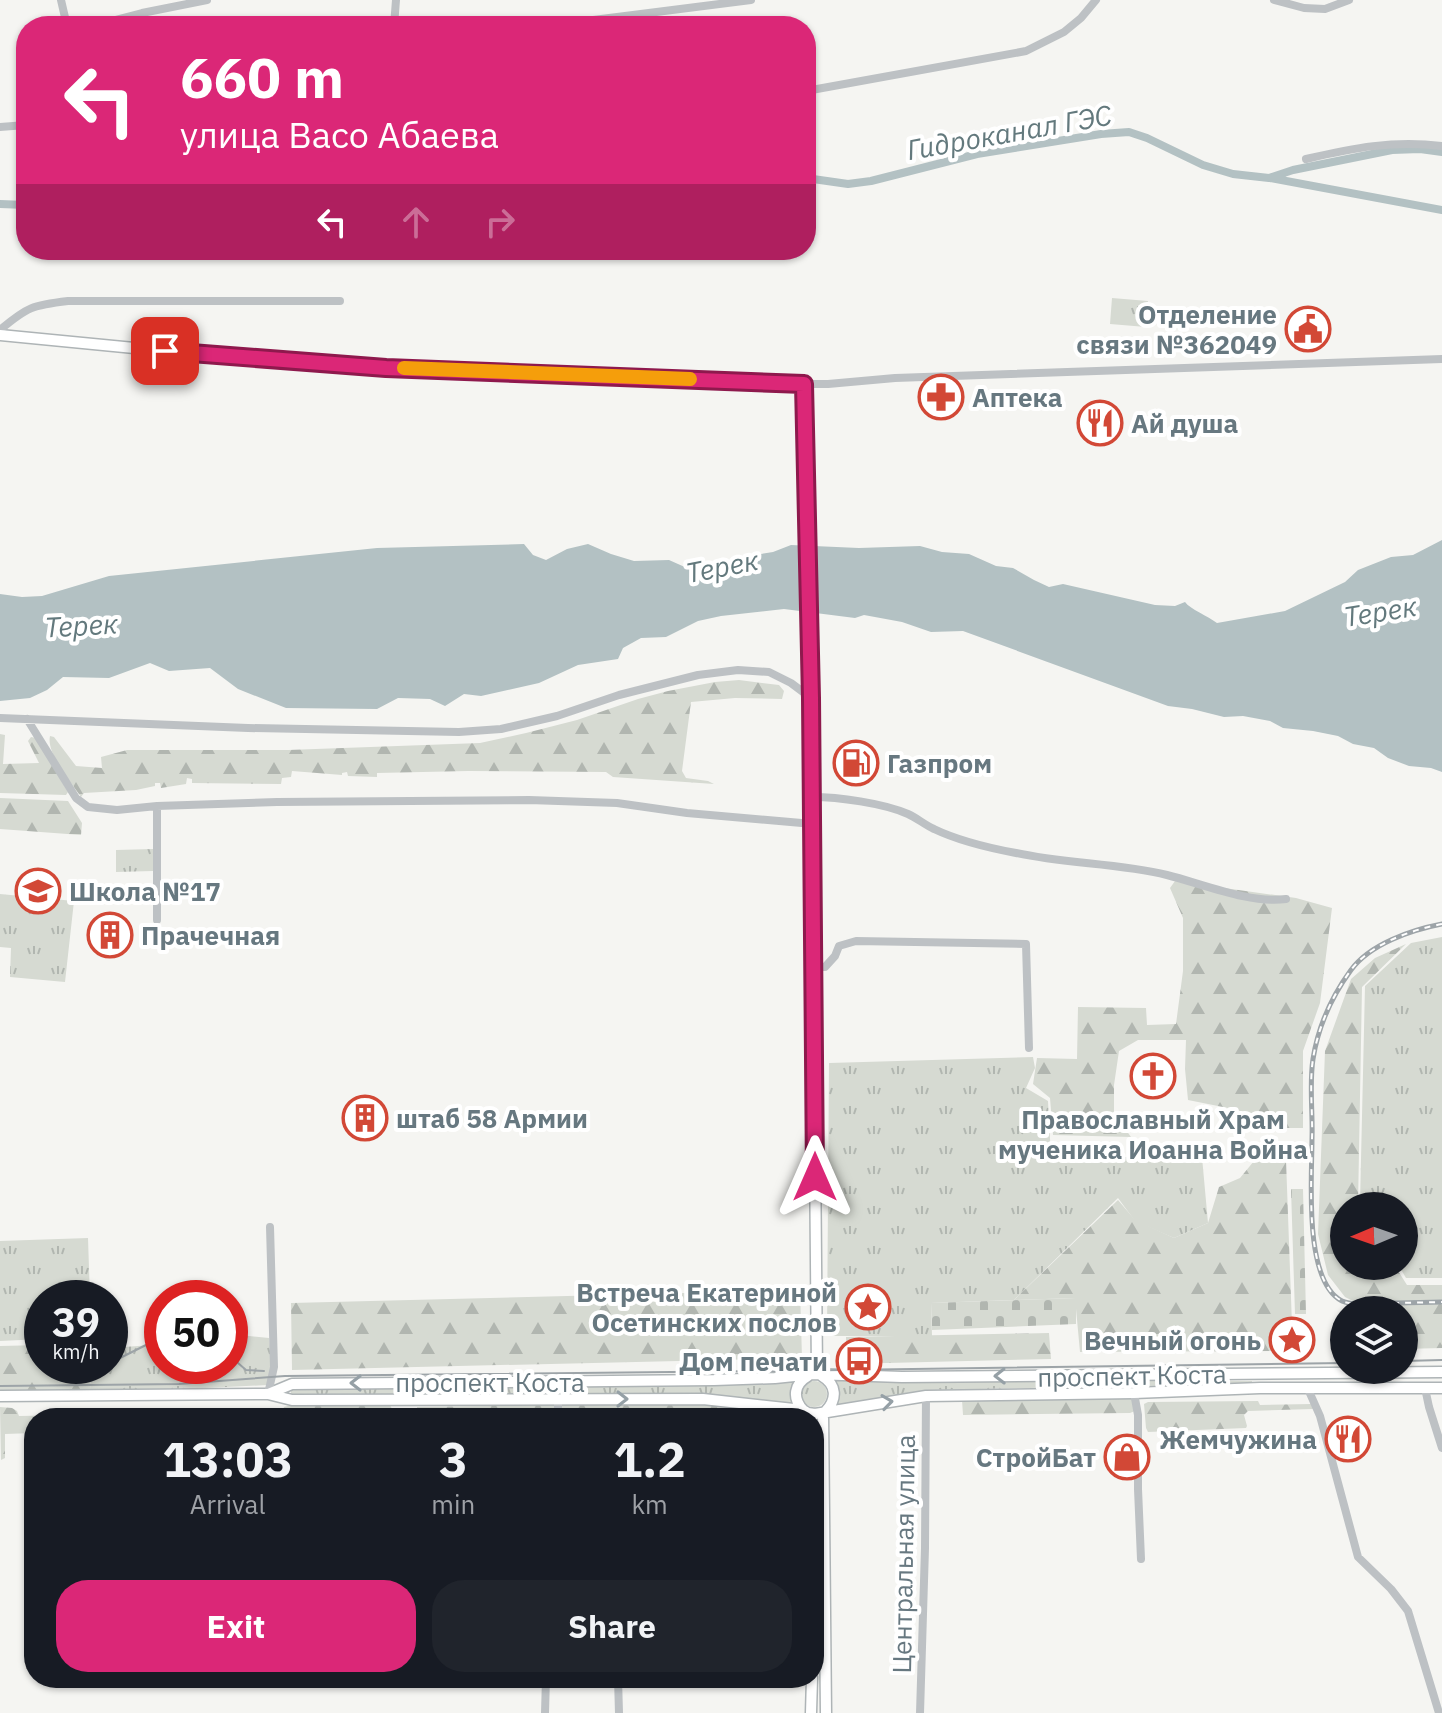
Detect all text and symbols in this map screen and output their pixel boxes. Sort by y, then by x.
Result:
text: 660 m [180,41,344,113]
icon: left [48,48,152,152]
water label: Гидроканал ГЭС [904,96,1115,168]
text: улица Васо Абаева [180,111,499,158]
icon: left [310,200,354,244]
icon: ahead [394,200,438,244]
icon: right [478,200,522,244]
place label: Отделение связи №362049 [1076,297,1277,361]
public building icon: Отделение связи №362049 [1284,305,1332,353]
pin [131,317,199,385]
icon: arrive [143,329,187,373]
pharmacy icon: Аптека [917,373,965,421]
place label: Аптека [972,380,1063,414]
restaurant icon: Ай душа [1076,399,1124,447]
place label: Ай душа [1131,406,1239,440]
water label: Терек [682,541,763,591]
water label: Терек [1341,587,1420,635]
water label: Терек [43,605,120,645]
fuel station icon: Газпром [832,739,880,787]
place label: Газпром [887,746,992,780]
school or university icon: Школа №17 [14,867,62,915]
place label: Школа №17 [69,874,221,908]
building icon: Прачечная [86,911,134,959]
place label: Прачечная [141,918,280,952]
church icon: Православный Храм мученика Иоанна Война [1129,1052,1177,1100]
building icon: штаб 58 Армии [341,1094,389,1142]
place label: штаб 58 Армии [396,1101,588,1135]
place label: Православный Храм мученика Иоанна Война [998,1102,1308,1166]
position arrow [773,1135,857,1219]
north arrow [1330,1192,1418,1280]
map controls [1330,1192,1418,1384]
place label: Встреча Екатериной Осетинских послов [576,1275,837,1339]
speed limit sign: 50 [144,1280,248,1384]
place icon: Встреча Екатериной Осетинских послов [844,1283,892,1331]
text: 39 [52,1296,100,1348]
button: layers [1330,1296,1418,1384]
place icon: Вечный огонь [1268,1316,1316,1364]
place label: Вечный огонь [1084,1323,1261,1357]
bus stop icon: Дом печати [835,1337,883,1385]
text: km/h [52,1338,100,1365]
place label: Дом печати [679,1344,828,1378]
street label: проспект Коста [1037,1356,1227,1394]
street label: проспект Коста [395,1365,585,1399]
one-way arrow [993,1367,1006,1385]
one-way arrow [349,1374,362,1392]
one-way arrow [616,1390,629,1408]
one-way arrow [880,1394,894,1411]
restaurant icon: Жемчужина [1324,1415,1372,1463]
place label: Жемчужина [1160,1422,1317,1456]
text: 13:03 [162,1428,293,1490]
text: 3 [439,1428,468,1490]
text: 1.2 [613,1428,686,1490]
shop icon: СтройБат [1103,1433,1151,1481]
street label: Центральная улица [884,1434,922,1674]
place label: СтройБат [976,1440,1096,1474]
text: Arrival [190,1487,266,1521]
text: min [431,1487,475,1521]
text: km [631,1487,668,1521]
button: Exit [56,1580,416,1672]
button: Share [432,1580,792,1672]

